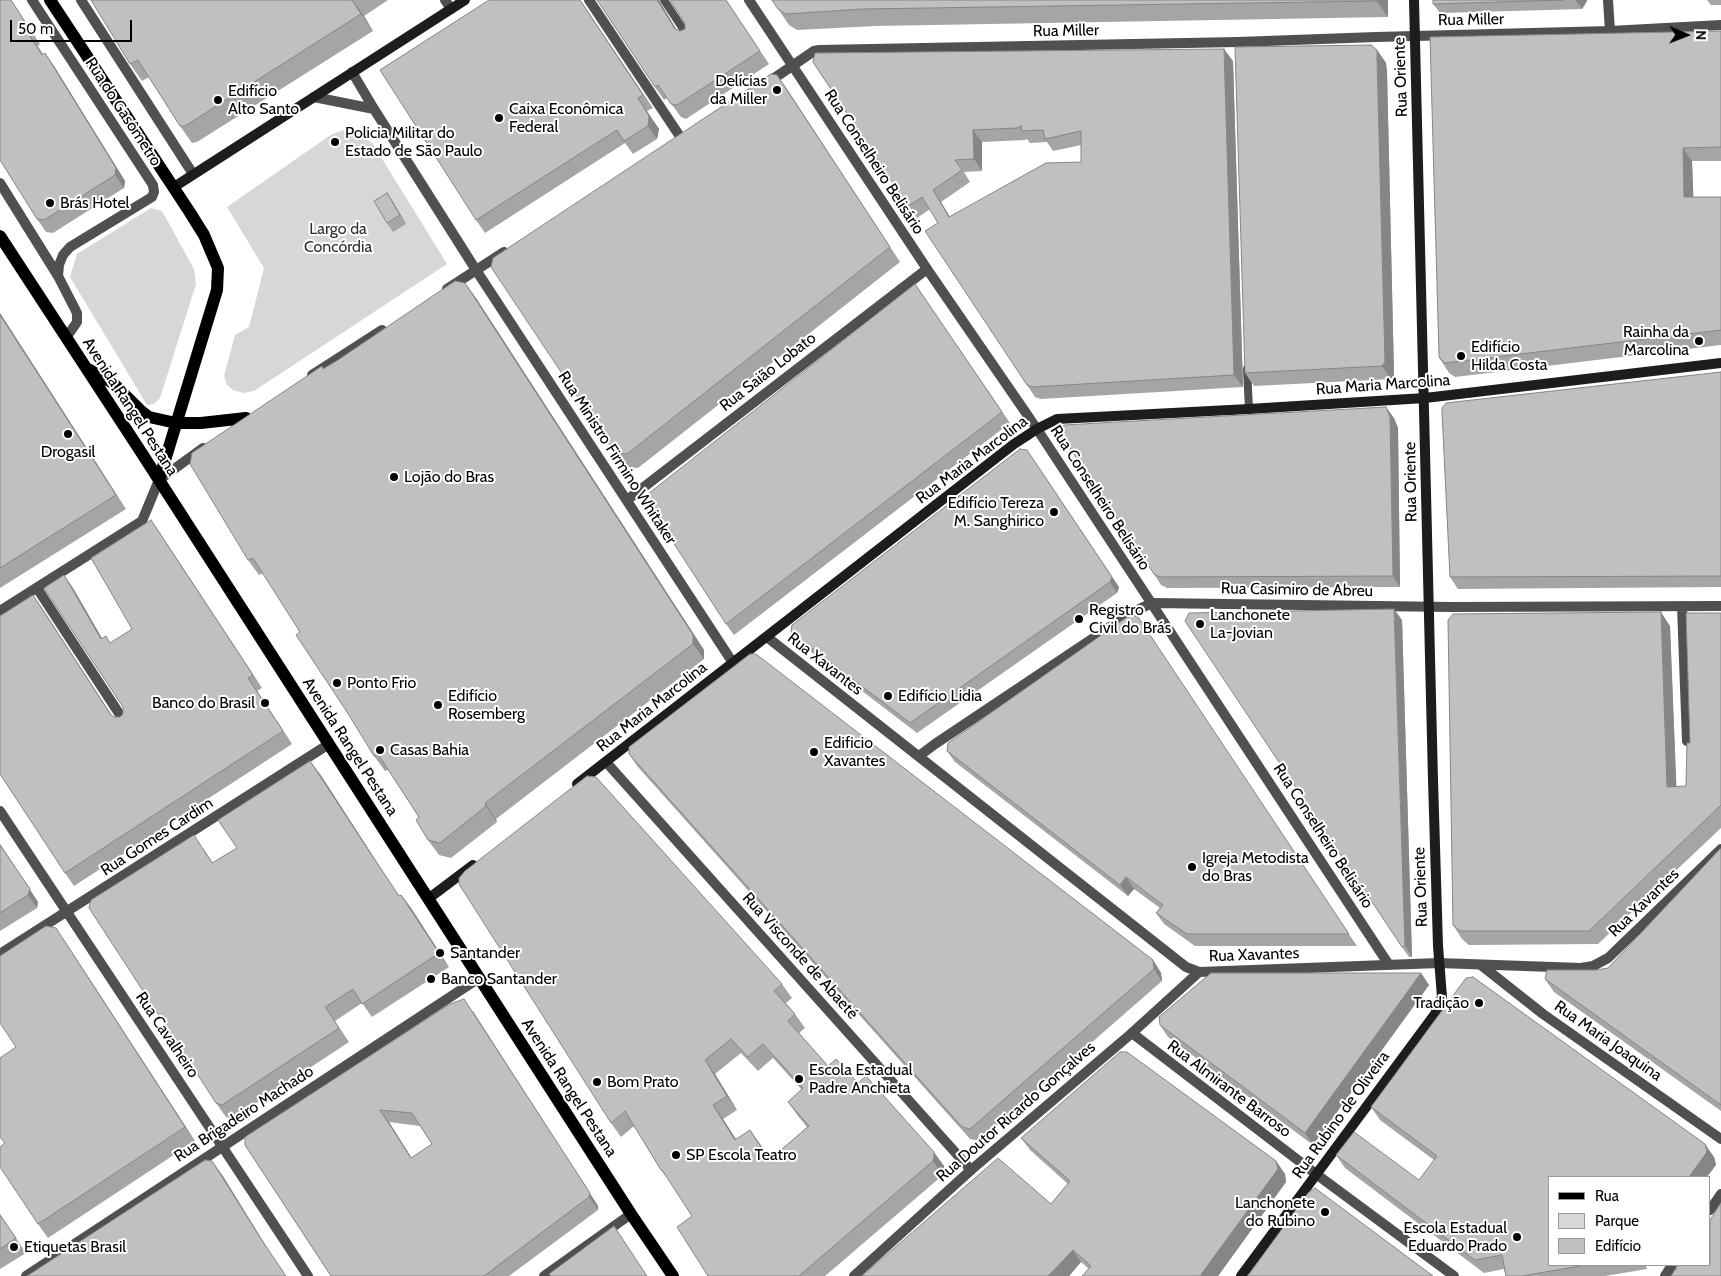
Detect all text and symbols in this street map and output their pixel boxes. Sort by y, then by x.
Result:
scale bar [12,10,135,42]
street label: Rua Miller [1438,10,1504,30]
north arrow [1661,10,1711,60]
text: 50 m [18,20,53,38]
street label: Rua Miller [1033,21,1099,41]
text: N [1692,30,1710,40]
street label: Rua Oriente [1390,37,1412,117]
street label: Rua do Gasômetro [81,54,165,170]
place label: Delícias da Miller [710,71,767,109]
place label: Edifício Alto Santo [228,81,299,119]
marker: Delícias da Miller [771,84,783,96]
street label: Rua Conselheiro Belisário [820,86,928,238]
marker: Edifício Alto Santo [212,94,224,106]
place label: Caixa Econômica Federal [509,99,623,137]
marker: Caixa Econômica Federal [493,112,505,124]
place label: Policia Militar do Estado de São Paulo [345,123,482,161]
marker: Policia Militar do Estado de São Paulo [329,136,341,148]
place label: Brás Hotel [60,193,129,213]
marker: Brás Hotel [44,197,56,209]
park label: Largo da Concórdia [304,219,372,257]
place label: Rainha da Marcolina [1623,322,1689,360]
street label: Rua Saião Lobato [716,328,820,416]
street label: Avenida Rangel Pestana [78,334,182,480]
marker: Rainha da Marcolina [1693,335,1705,347]
place label: Edifício Hilda Costa [1471,337,1548,375]
marker: Edifício Hilda Costa [1455,350,1467,362]
street label: Rua Ministro Firmino Whitaker [554,368,680,548]
street label: Rua Maria Marcolina [1315,371,1451,399]
street label: Rua Maria Marcolina [912,412,1032,508]
street label: Rua Conselheiro Belisário [1046,422,1154,574]
marker: Drogasil [62,428,74,440]
place label: Drogasil [41,442,95,462]
street label: Rua Oriente [1401,442,1421,522]
place label: Lojão do Bras [404,467,494,487]
marker: Lojão do Bras [388,471,400,483]
place label: Edifício Tereza M. Sanghirico [948,493,1044,531]
marker: Edifício Tereza M. Sanghirico [1048,506,1060,518]
street label: Rua Casimiro de Abreu [1221,579,1373,601]
place label: Registro Civil do Brás [1089,600,1171,638]
place label: Lanchonete La-Jovian [1210,605,1290,643]
marker: Registro Civil do Brás [1073,613,1085,625]
marker: Lanchonete La-Jovian [1194,618,1206,630]
street label: Rua Xavantes [783,629,867,699]
street label: Rua Maria Marcolina [593,658,711,756]
place label: Ponto Frio [347,673,416,693]
street label: Avenida Rangel Pestana [298,674,402,820]
marker: Ponto Frio [331,677,343,689]
place label: Edifício Rosemberg [448,686,525,724]
place label: Edifício Lidia [898,686,982,706]
marker: Edifício Lidia [882,690,894,702]
place label: Banco do Brasil [152,693,255,713]
marker: Banco do Brasil [259,697,271,709]
marker: Edifício Rosemberg [432,699,444,711]
place label: Edificio Xavantes [824,733,885,771]
place label: Casas Bahia [390,740,469,760]
marker: Casas Bahia [374,744,386,756]
marker: Edificio Xavantes [808,746,820,758]
street label: Rua Conselheiro Belisário [1269,760,1377,912]
street label: Rua Gomes Cardim [97,794,217,880]
street label: Rua Oriente [1410,847,1432,927]
place label: Igreja Metodista do Bras [1202,848,1309,886]
marker: Igreja Metodista do Bras [1186,861,1198,873]
street label: Rua Xavantes [1605,865,1683,941]
street label: Rua Visconde de Abaeté [738,889,862,1023]
place label: Santander [450,943,520,963]
street label: Rua Xavantes [1208,944,1300,966]
marker: Santander [434,947,446,959]
place label: Banco Santander [441,969,557,989]
marker: Banco Santander [425,973,437,985]
street label: Rua Cavalheiro [131,988,203,1082]
place label: Tradição [1413,993,1469,1013]
marker: Tradição [1473,997,1485,1009]
street label: Rua Maria Joaquina [1550,997,1666,1085]
street label: Avenida Rangel Pestana [517,1015,621,1161]
street label: Rua Almirante Barroso [1163,1036,1295,1142]
street label: Rua Doutor Ricardo Gonçalves [933,1038,1099,1186]
street label: Rua Rubino de Oliveira [1288,1048,1394,1182]
place label: Escola Estadual Padre Anchieta [809,1060,913,1098]
street label: Rua Brigadeiro Machado [171,1062,317,1166]
place label: Bom Prato [607,1072,679,1092]
marker: Escola Estadual Padre Anchieta [793,1073,805,1085]
marker: Bom Prato [591,1076,603,1088]
place label: SP Escola Teatro [686,1145,797,1165]
marker: SP Escola Teatro [670,1149,682,1161]
legend [1548,1176,1711,1266]
text: Rua [1595,1187,1619,1205]
place label: Lanchonete do Rubino [1235,1193,1315,1231]
marker: Lanchonete do Rubino [1319,1206,1331,1218]
text: Parque [1595,1212,1639,1230]
place label: Escola Estadual Eduardo Prado [1403,1218,1507,1256]
marker: Escola Estadual Eduardo Prado [1511,1231,1523,1243]
place label: Etiquetas Brasil [24,1237,126,1257]
text: Edifício [1595,1237,1641,1255]
marker: Etiquetas Brasil [8,1241,20,1253]

